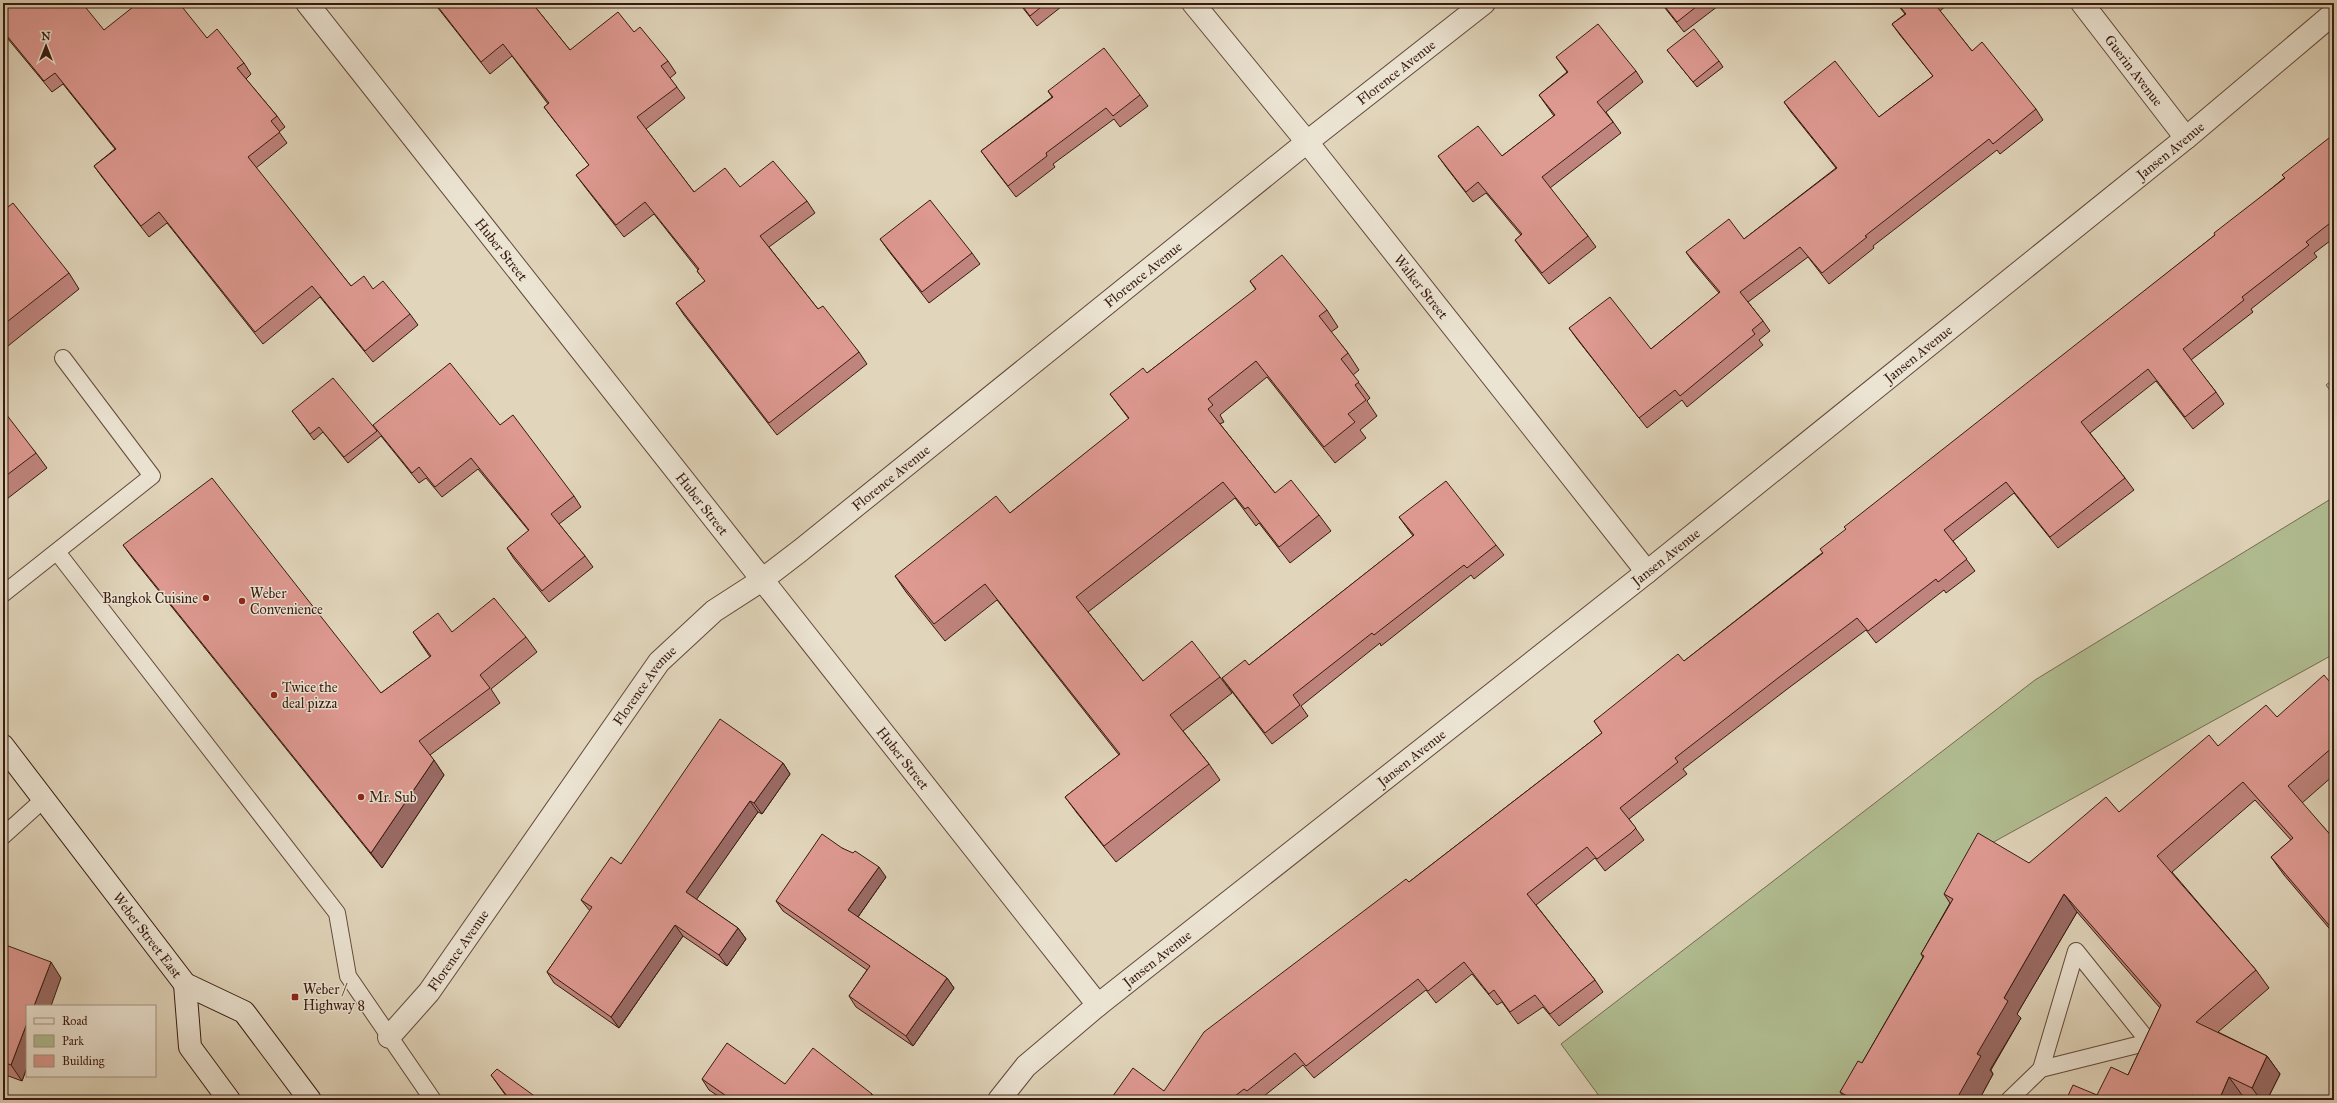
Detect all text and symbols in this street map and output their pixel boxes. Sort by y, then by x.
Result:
north arrow [26,26,66,66]
text: N [41,30,51,43]
street label: Guerin Avenue [2101,32,2166,110]
street label: Florence Avenue [1354,36,1439,109]
street label: Jansen Avenue [2132,118,2208,185]
street label: Huber Street [471,215,531,285]
street label: Florence Avenue [1101,238,1186,311]
street label: Walker Street [1390,251,1452,323]
street label: Jansen Avenue [1879,322,1956,389]
street label: Florence Avenue [849,441,934,515]
street label: Huber Street [672,469,732,539]
street label: Jansen Avenue [1627,525,1704,592]
place label: Weber Convenience [250,585,323,618]
place label: Bangkok Cuisine [103,590,198,607]
marker: Bangkok Cuisine [201,593,211,603]
marker: Weber Convenience [237,596,247,606]
street label: Florence Avenue [609,642,680,729]
place label: Twice the deal pizza [282,679,338,712]
marker: Twice the deal pizza [269,690,279,700]
street label: Huber Street [873,724,933,793]
street label: Jansen Avenue [1373,726,1450,792]
place label: Mr. Sub [369,789,417,806]
marker: Mr. Sub [356,792,366,802]
street label: Weber Street East [109,889,185,982]
street label: Florence Avenue [424,906,493,995]
street label: Jansen Avenue [1118,927,1195,993]
place label: Weber / Highway 8 [303,981,365,1014]
marker: Weber / Highway 8 [290,992,300,1002]
legend [26,1005,156,1077]
text: Road [62,1014,88,1028]
text: Park [62,1034,84,1048]
text: Building [62,1054,105,1069]

